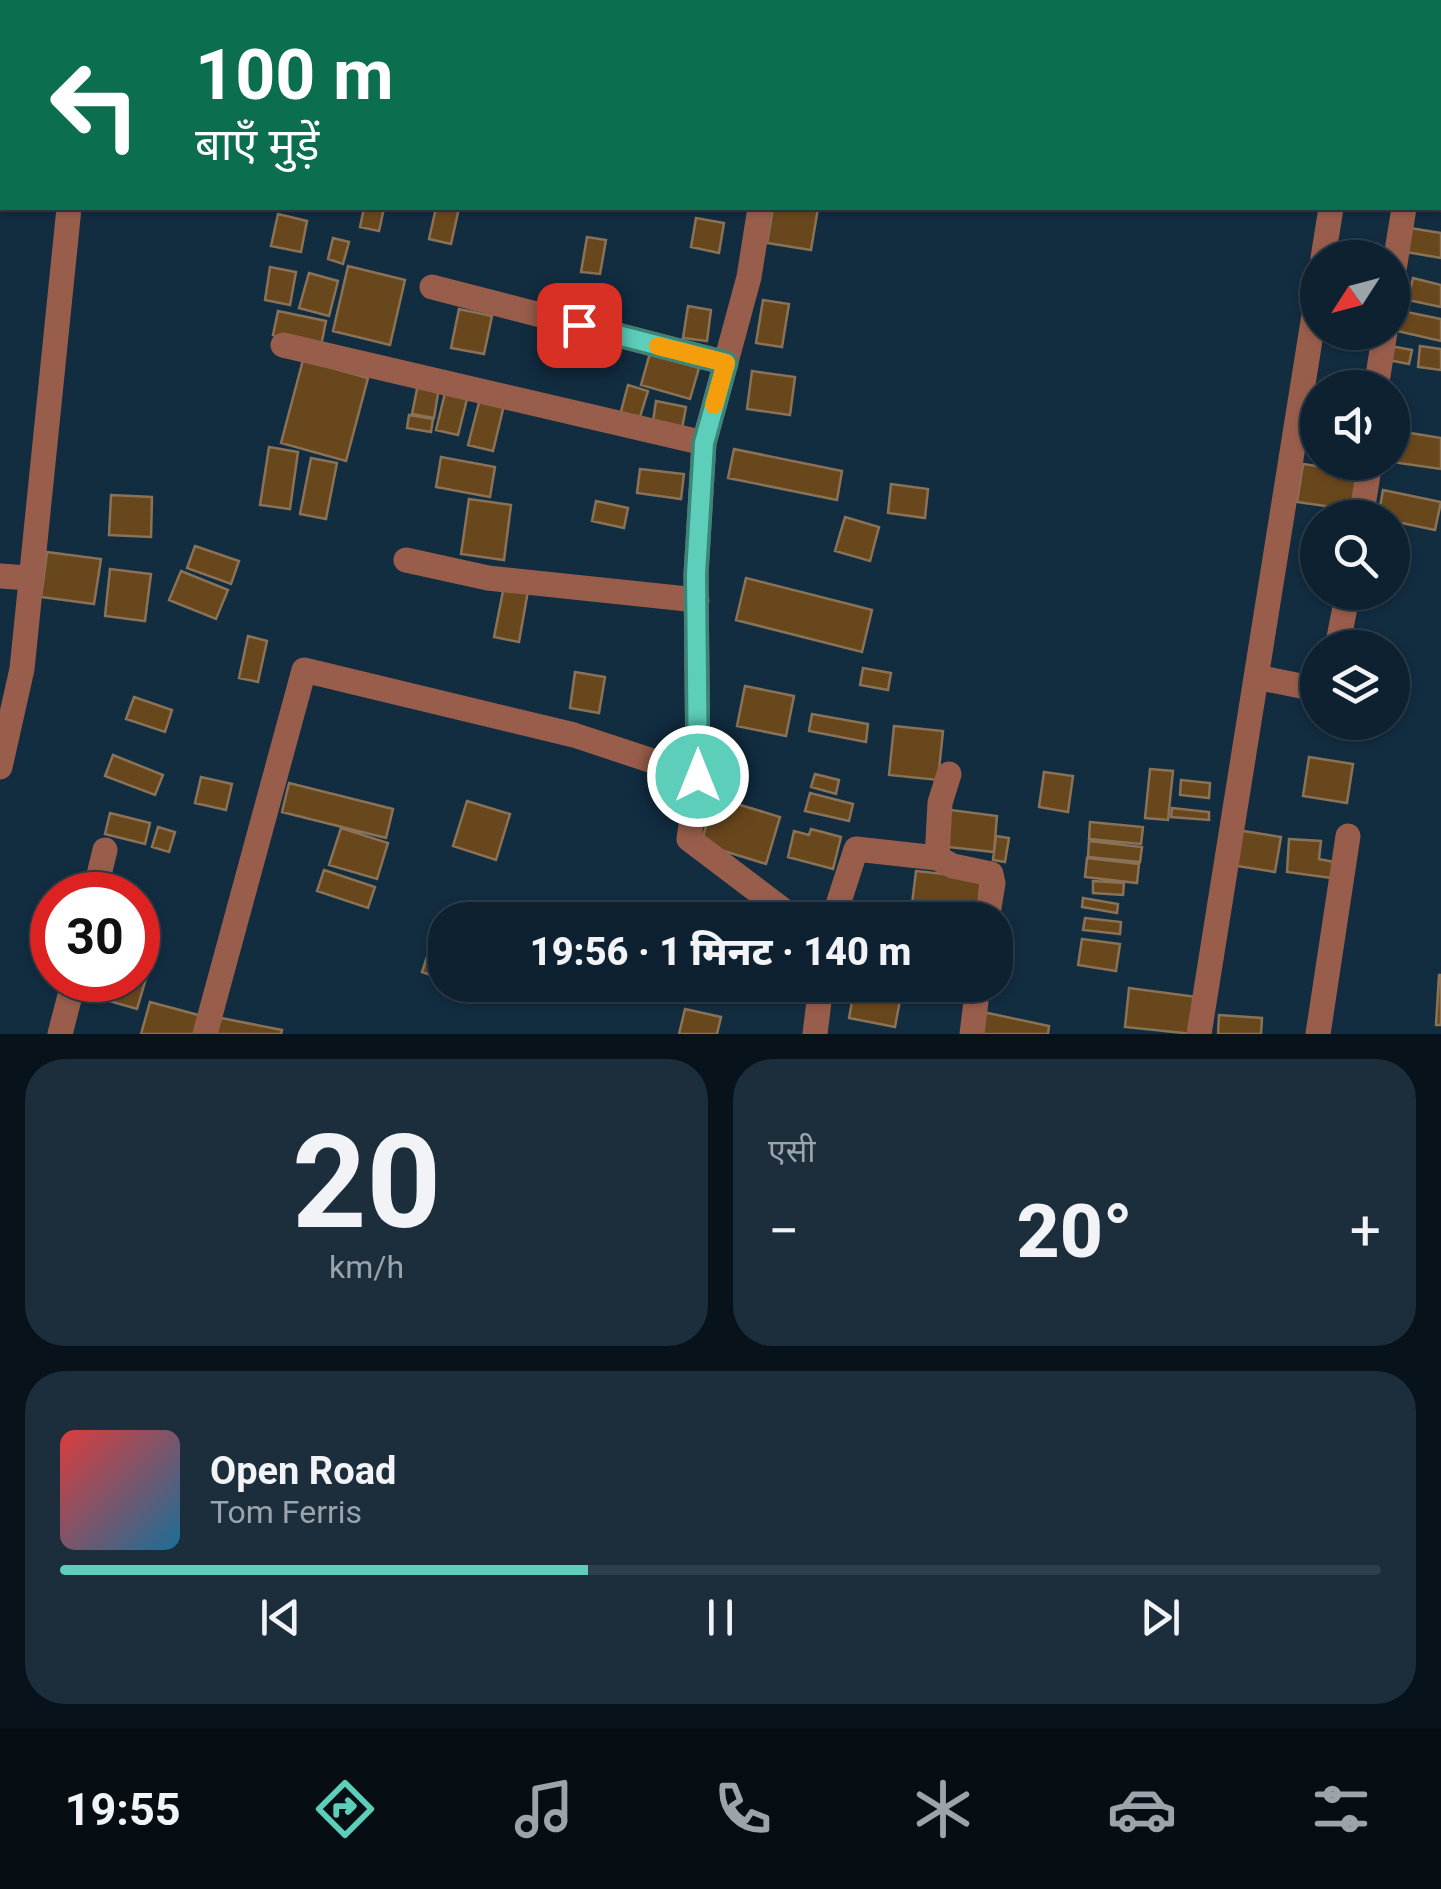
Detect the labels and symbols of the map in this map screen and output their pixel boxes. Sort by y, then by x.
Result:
north arrow [1300,240,1410,350]
pin [537,283,622,368]
position arrow [646,724,750,828]
speed limit sign: 30 [30,872,160,1002]

